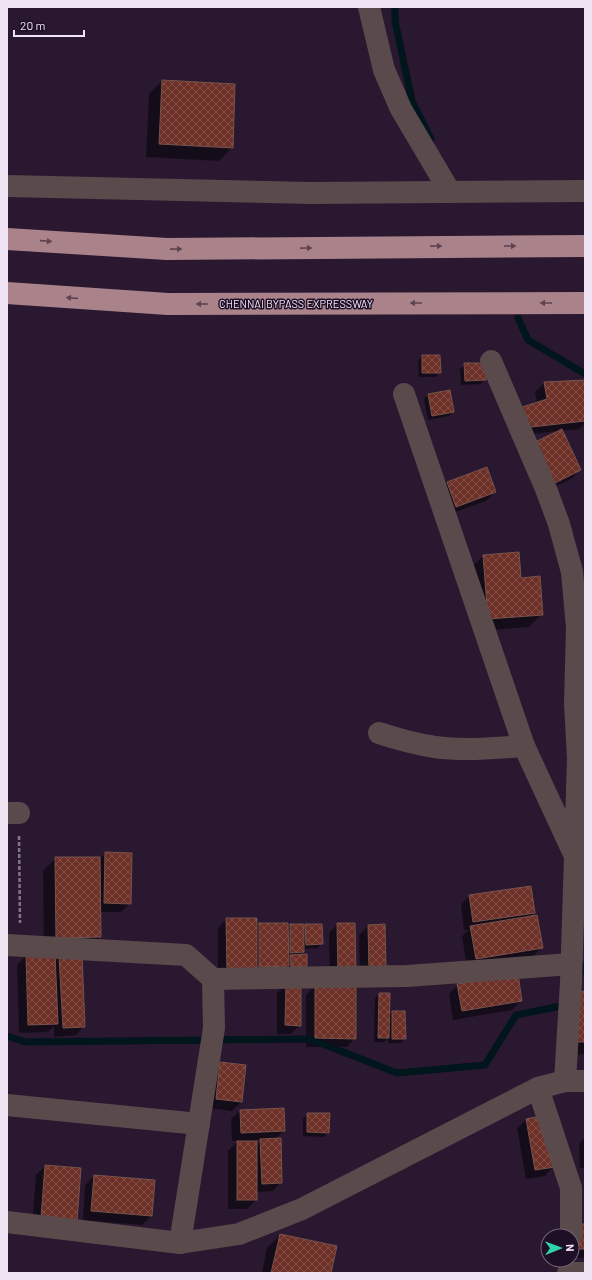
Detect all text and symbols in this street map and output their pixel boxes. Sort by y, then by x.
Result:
scale bar [14,12,84,38]
text: 20 m [20,18,46,32]
one-way arrow [40,238,52,245]
one-way arrow [430,243,442,250]
one-way arrow [504,243,517,249]
one-way arrow [300,245,313,251]
one-way arrow [170,246,183,252]
one-way arrow [66,294,78,301]
street label: CHENNAI BYPASS EXPRESSWAY [219,297,373,310]
one-way arrow [410,300,422,307]
one-way arrow [539,300,552,306]
one-way arrow [195,301,208,307]
north arrow [540,1228,580,1268]
text: N [564,1244,577,1252]

